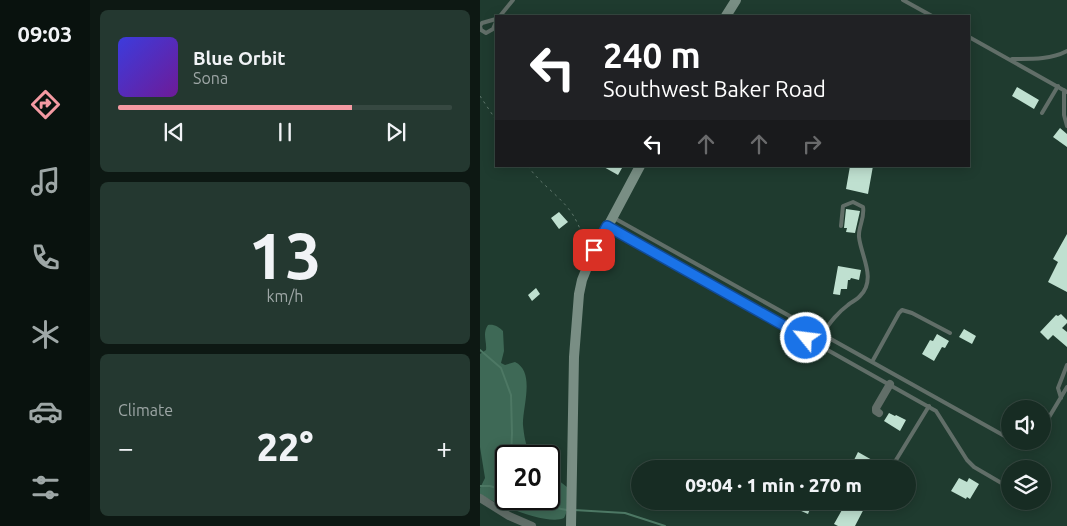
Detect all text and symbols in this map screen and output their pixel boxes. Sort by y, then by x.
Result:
text: 09:03 [17,21,73,46]
icon: left [520,35,585,100]
text: 240 m [603,35,701,75]
text: Blue Orbit [193,47,286,69]
text: Sona [193,69,228,87]
text: Southwest Baker Road [603,76,826,101]
icon: directions [28,87,63,122]
icon: previous [160,118,188,146]
icon: pause [271,118,299,146]
icon: next [382,118,410,146]
icon: left [639,130,667,158]
icon: ahead [692,130,720,158]
icon: ahead [745,130,773,158]
icon: right [798,130,826,158]
icon: music [28,164,63,199]
text: 13 [248,218,322,291]
pin [573,229,615,271]
icon: arrive [580,236,608,264]
icon: phone [28,240,63,275]
text: km/h [267,287,303,305]
position arrow [779,311,831,363]
icon: climate [28,317,63,352]
icon: car [28,394,63,429]
map controls [1001,400,1051,510]
button: sound [1001,400,1051,450]
text: Climate [118,401,173,419]
text: 22° [257,426,313,468]
text: − [118,432,134,463]
text: + [436,432,452,463]
speed limit sign: 20 [495,445,560,510]
button: layers [1001,460,1051,510]
icon: filters [28,470,63,505]
text: 09:04 · 1 min · 270 m [685,474,862,496]

